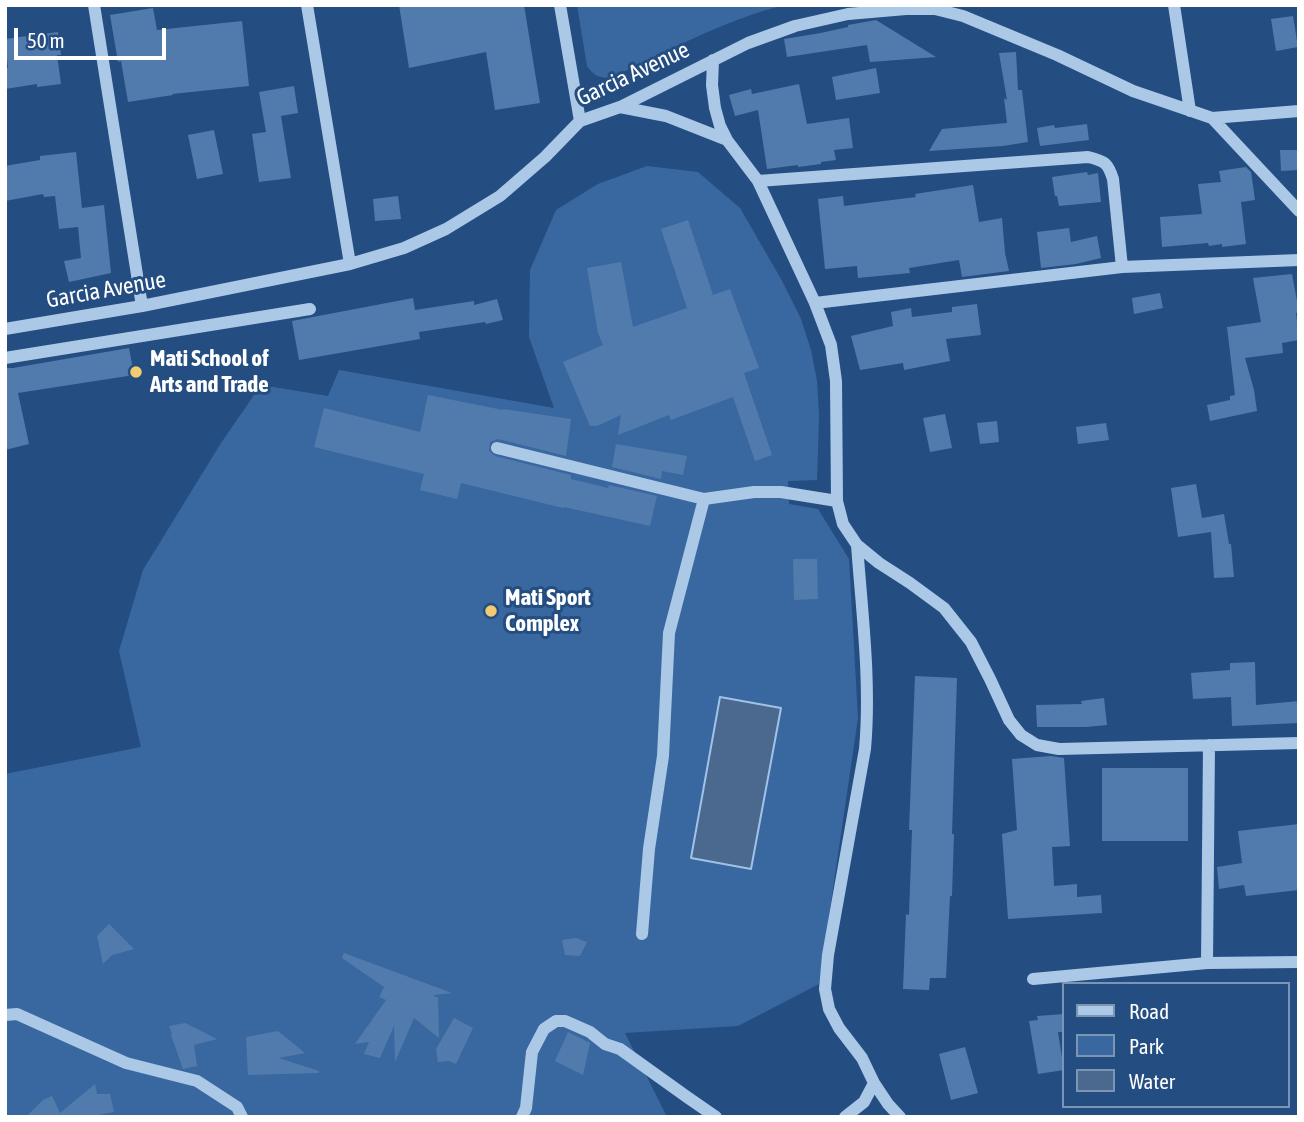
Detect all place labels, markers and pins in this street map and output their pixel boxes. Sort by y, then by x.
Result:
place label: Mati School of Arts and Trade [150,345,269,399]
marker: Mati School of Arts and Trade [128,364,144,380]
place label: Mati Sport Complex [505,584,591,638]
marker: Mati Sport Complex [483,603,499,619]

